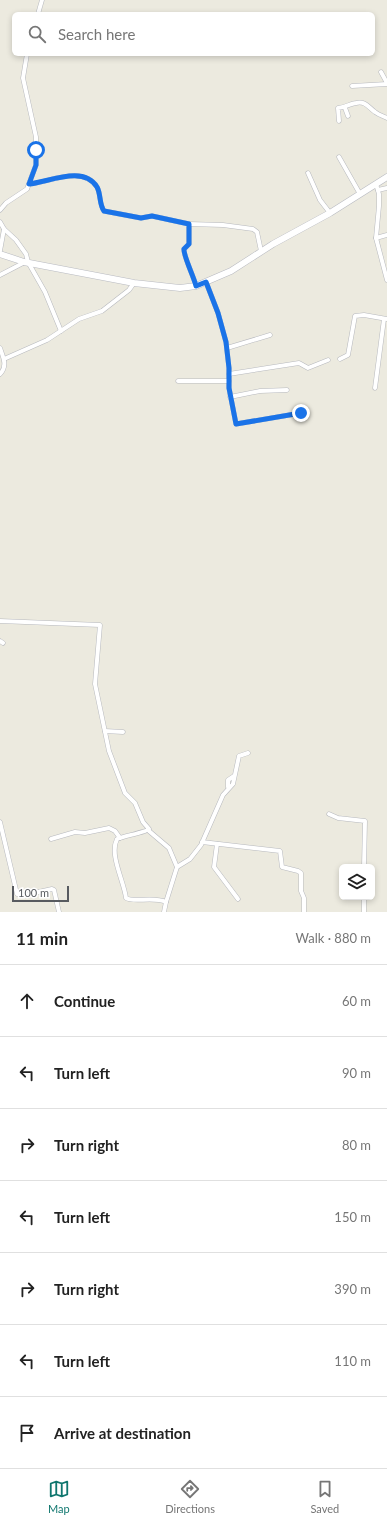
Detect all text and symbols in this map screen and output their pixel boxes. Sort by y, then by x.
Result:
search box [12,12,375,56]
icon: search [26,23,48,45]
text: Search here [58,25,135,43]
route start [27,141,45,159]
route end [292,404,310,422]
map controls [339,864,375,900]
button: layers [339,864,375,900]
scale bar [12,884,69,903]
text: 100 m [18,886,49,899]
text: 11 min [16,928,68,949]
text: Walk · 880 m [295,930,371,946]
icon: ahead [16,990,38,1012]
text: Continue [54,992,115,1010]
text: 60 m [342,993,371,1009]
icon: left [16,1062,38,1084]
text: Turn left [54,1064,110,1082]
text: 90 m [342,1065,371,1081]
icon: right [16,1134,38,1156]
text: Turn right [54,1136,119,1154]
text: 80 m [342,1137,371,1153]
icon: left [16,1206,38,1228]
text: Turn left [54,1208,110,1226]
text: 150 m [334,1209,371,1225]
icon: right [16,1278,38,1300]
text: Turn right [54,1280,119,1298]
text: 390 m [334,1281,371,1297]
icon: left [16,1350,38,1372]
text: Turn left [54,1352,110,1370]
text: 110 m [334,1353,371,1369]
icon: arrive [16,1422,38,1444]
text: Arrive at destination [54,1424,191,1442]
tab: Map [48,1478,70,1515]
tab: Directions [165,1478,215,1515]
tab: Saved [310,1478,339,1515]

